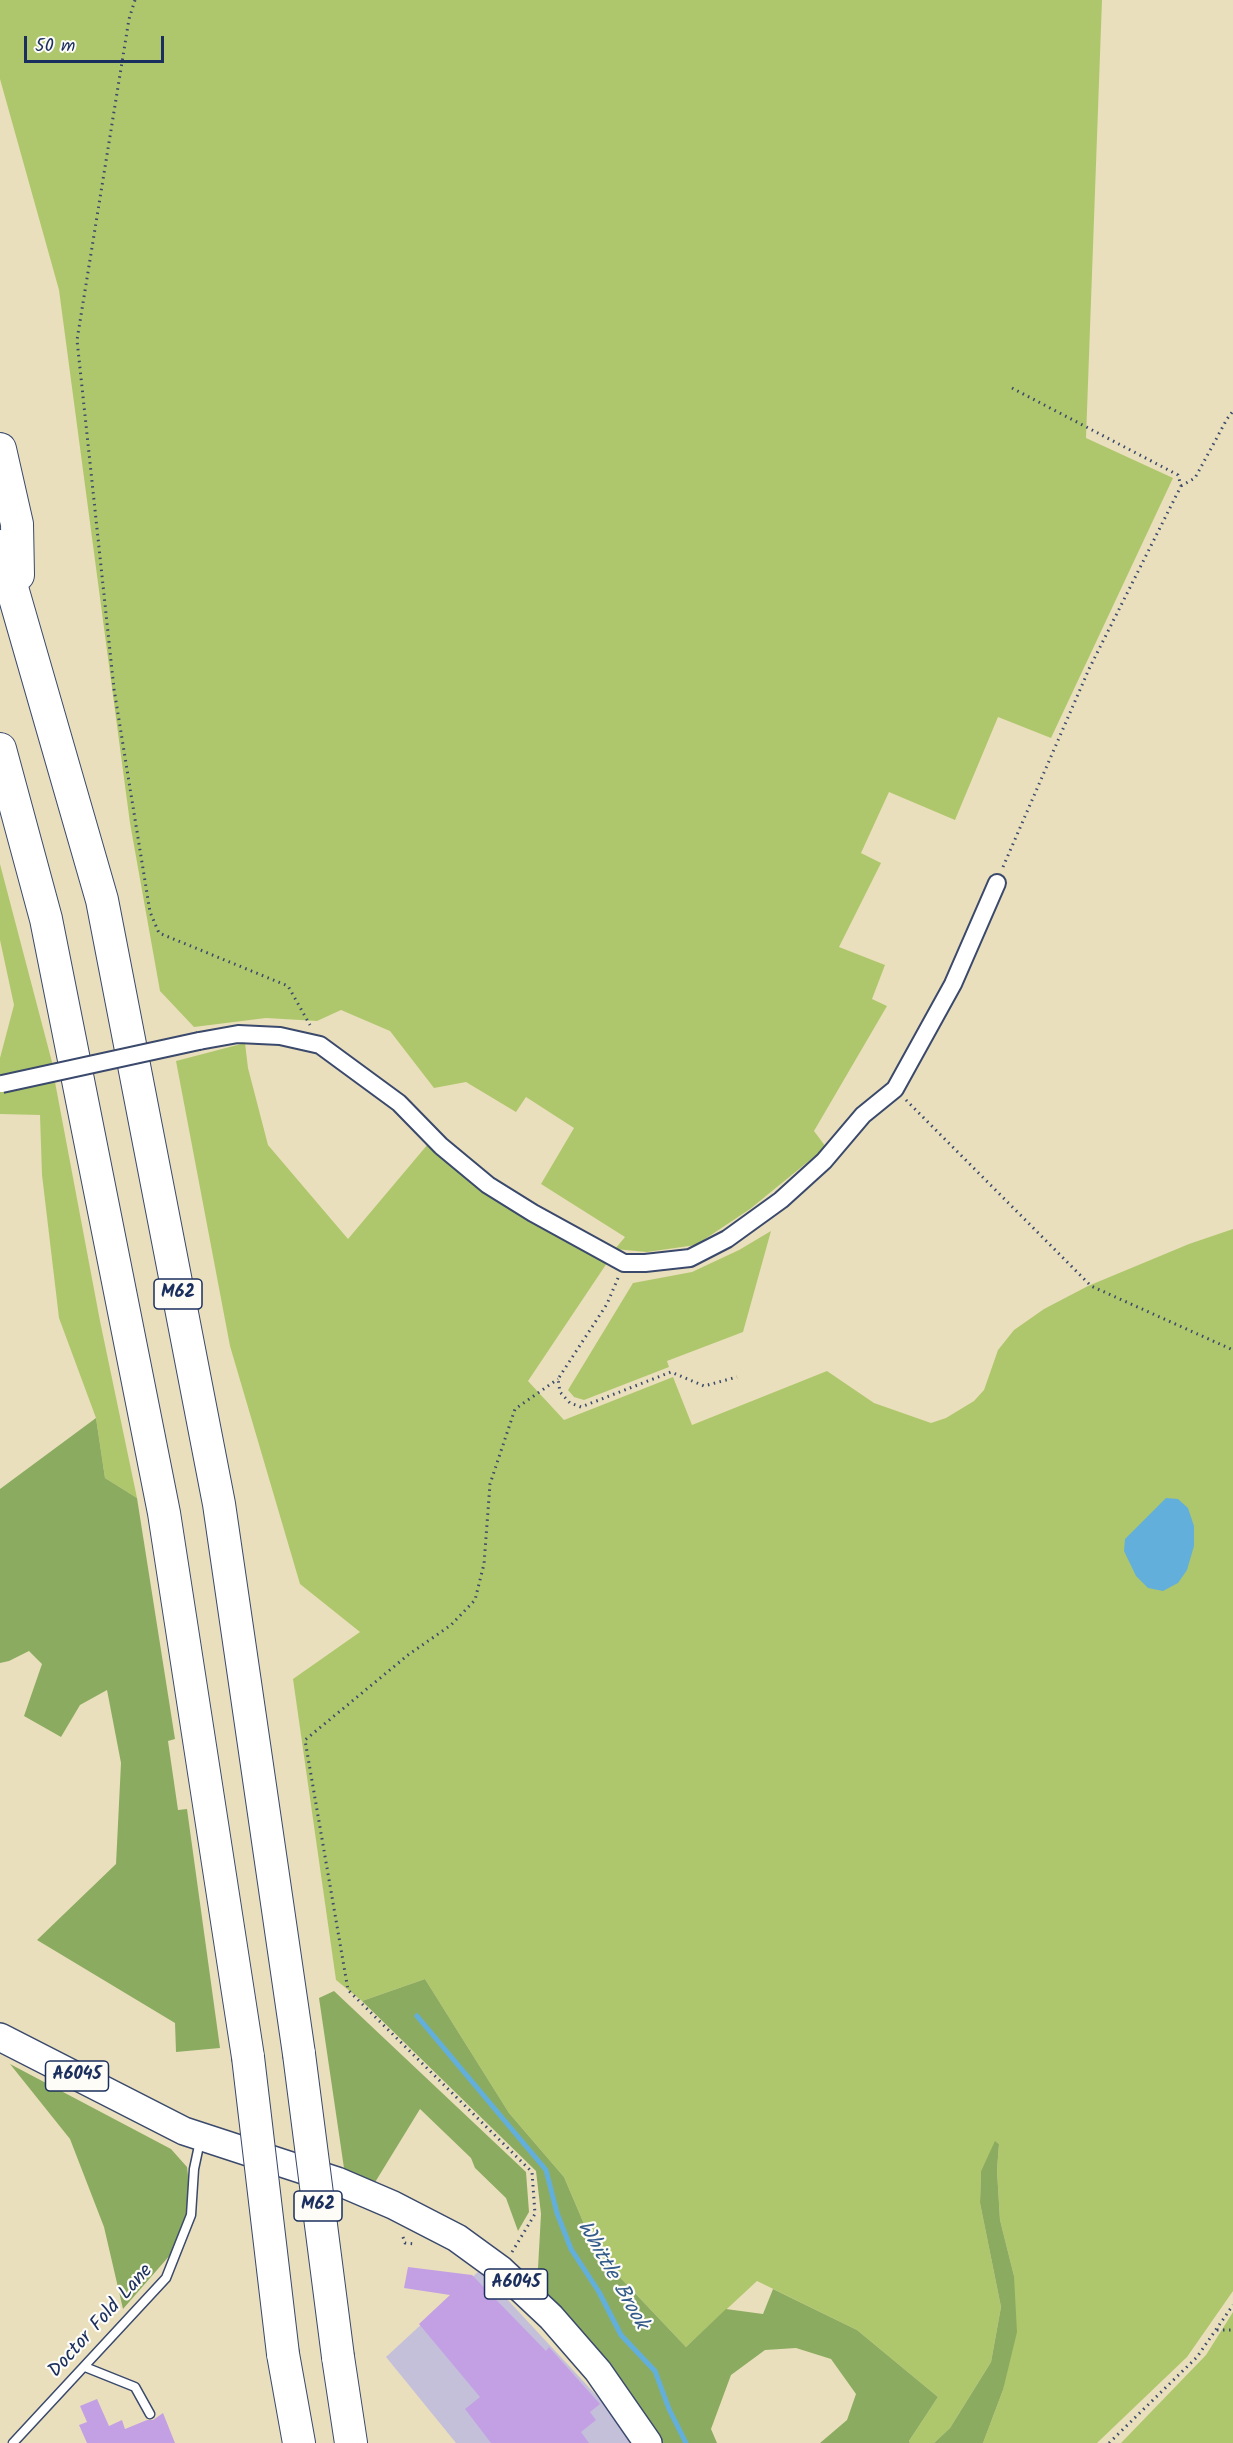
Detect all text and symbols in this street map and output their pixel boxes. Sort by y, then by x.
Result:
scale bar [27,24,166,62]
text: 50 m [35,32,75,61]
road number: M62 [154,1279,202,1309]
road number: A6045 [46,2061,109,2091]
road number: M62 [294,2191,342,2221]
water label: Whittle Brook [570,2217,652,2335]
street label: Doctor Fold Lane [45,2260,159,2384]
road number: A6045 [484,2269,548,2299]

